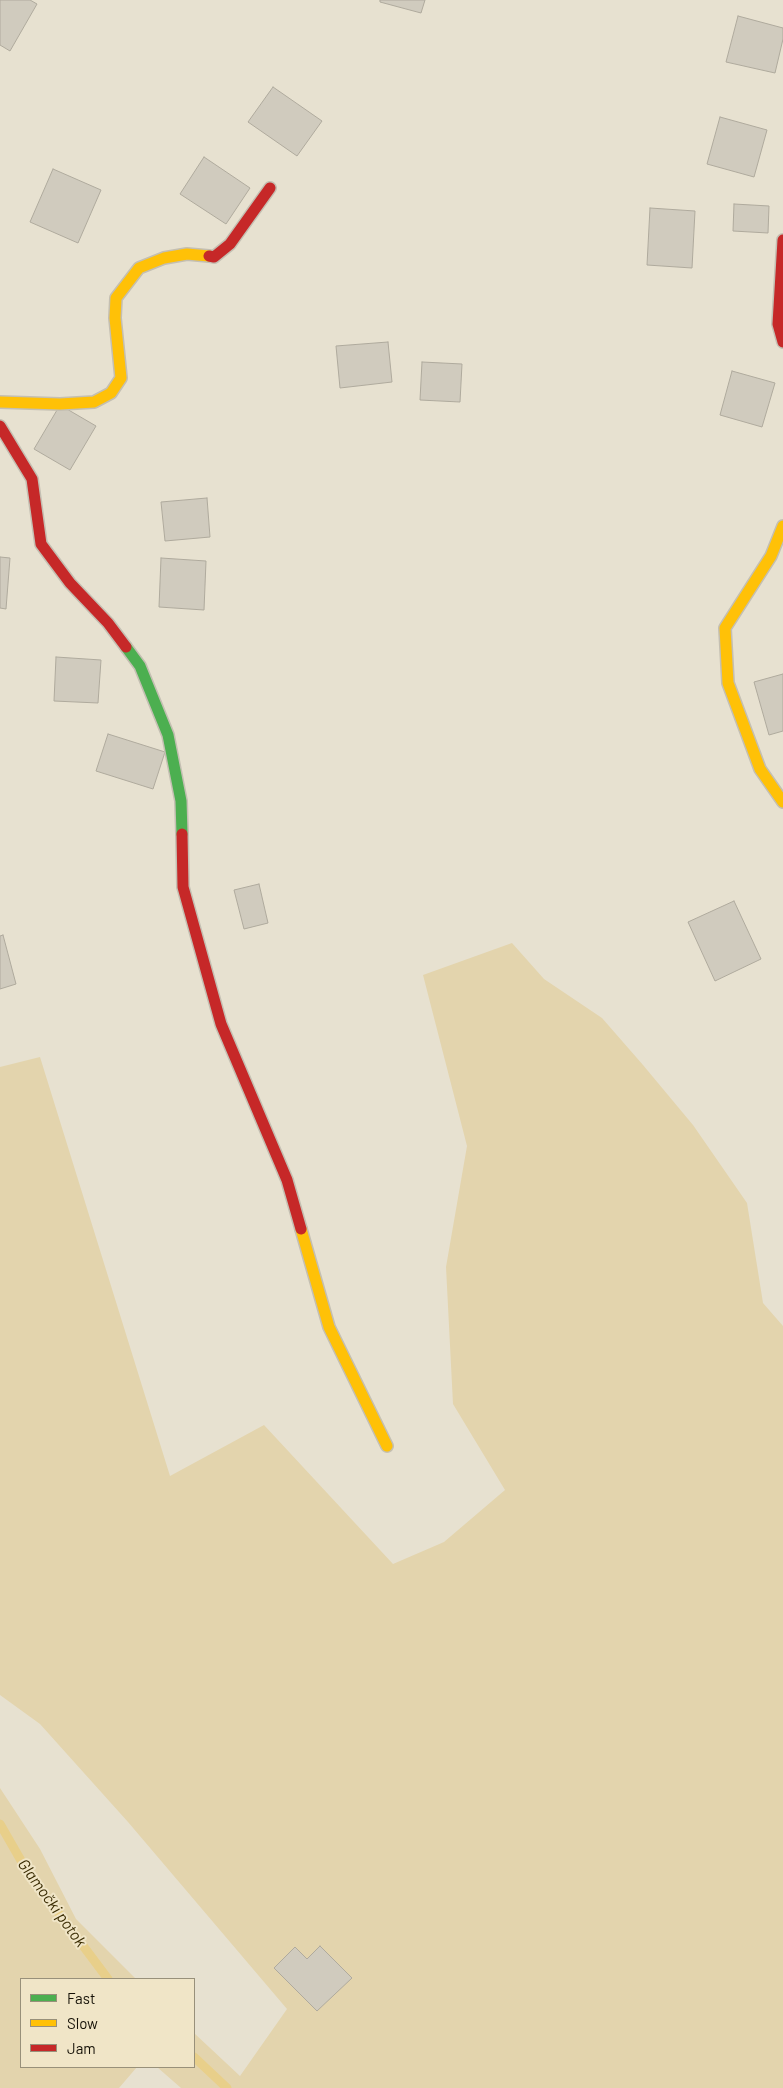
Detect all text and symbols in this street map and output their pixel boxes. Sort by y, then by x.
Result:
water label: Glamočki potok [14,1855,90,1951]
legend [20,1978,195,2068]
text: Fast [67,1989,95,2007]
text: Slow [67,2014,98,2032]
text: Jam [67,2039,96,2057]

